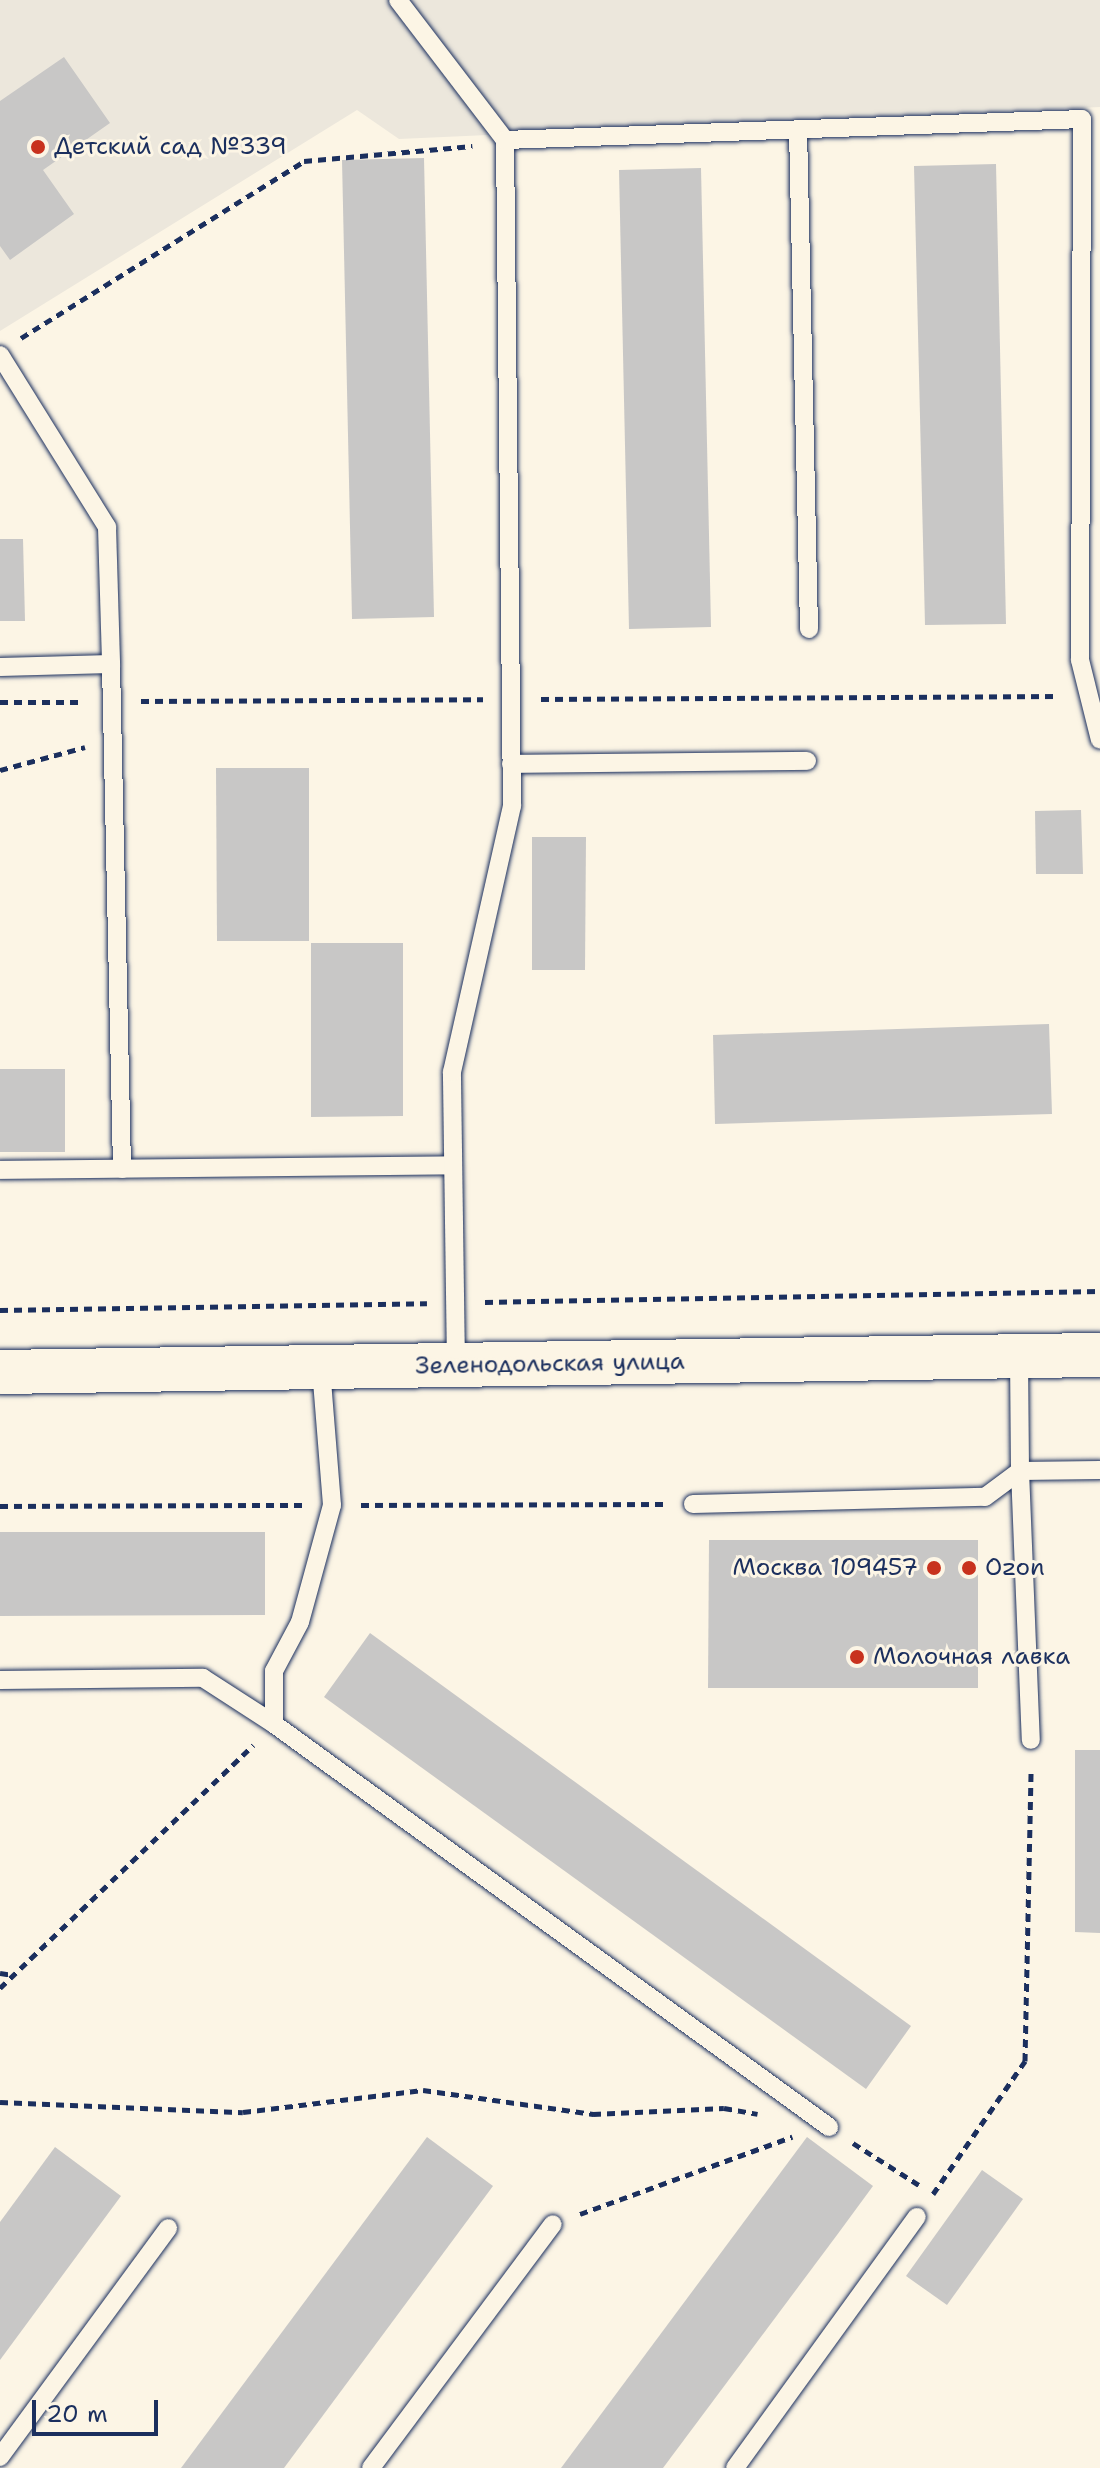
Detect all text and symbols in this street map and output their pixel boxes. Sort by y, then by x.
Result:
place label: Детский сад №339 [54,133,287,161]
marker: Детский сад №339 [29,138,47,156]
street label: Зеленодольская улица [415,1347,685,1381]
place label: Москва 109457 [732,1554,918,1582]
place label: Ozon [985,1554,1045,1582]
marker: Москва 109457 [925,1559,943,1577]
marker: Ozon [960,1559,978,1577]
place label: Молочная лавка [873,1643,1070,1671]
marker: Молочная лавка [848,1648,866,1666]
scale bar [36,2384,162,2434]
text: 20 m [46,2398,108,2430]

